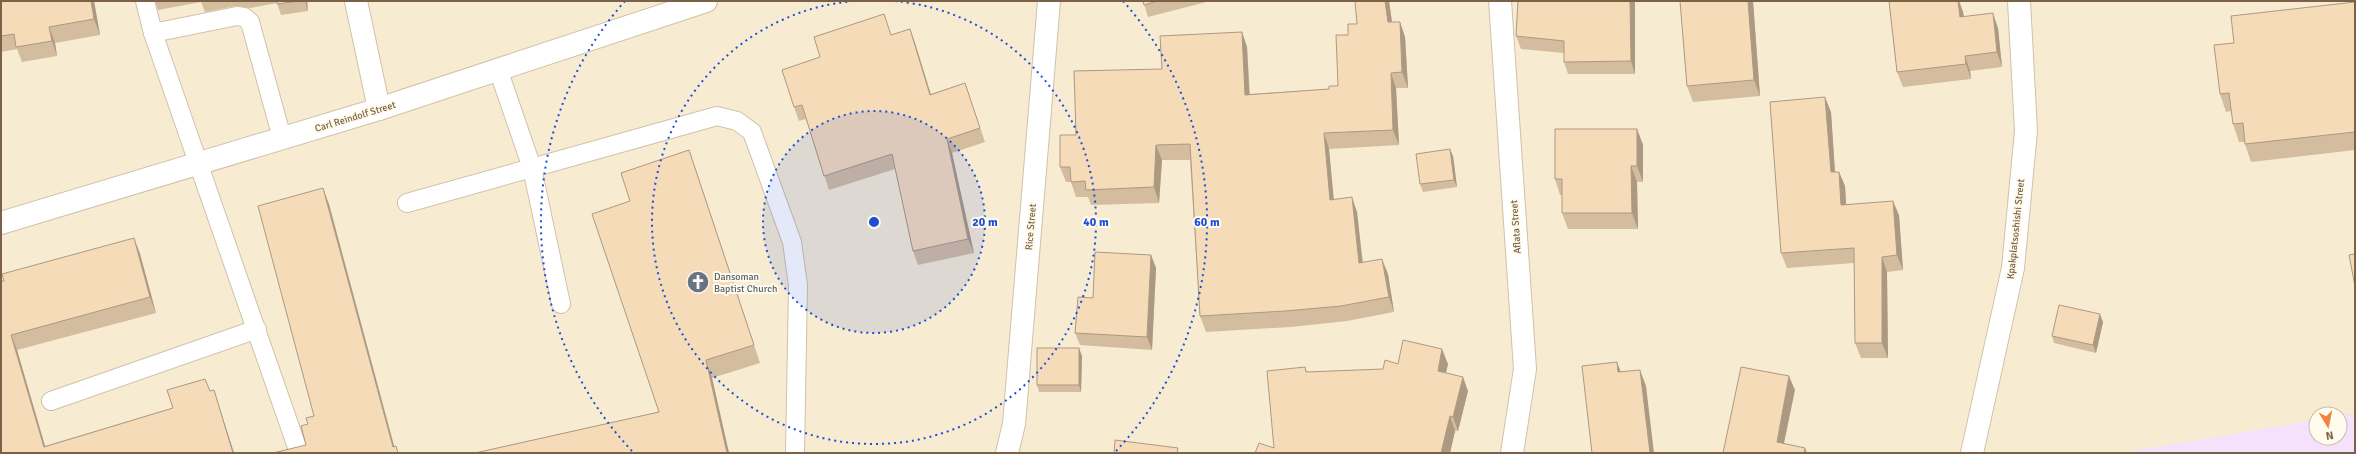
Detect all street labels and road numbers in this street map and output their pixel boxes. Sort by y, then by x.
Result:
street label: Carl Reindolf Street [313,99,398,135]
street label: Kpakplatsoshishi Street [2005,178,2027,280]
street label: Aflata Street [1508,199,1524,254]
street label: Rice Street [1023,203,1039,251]

